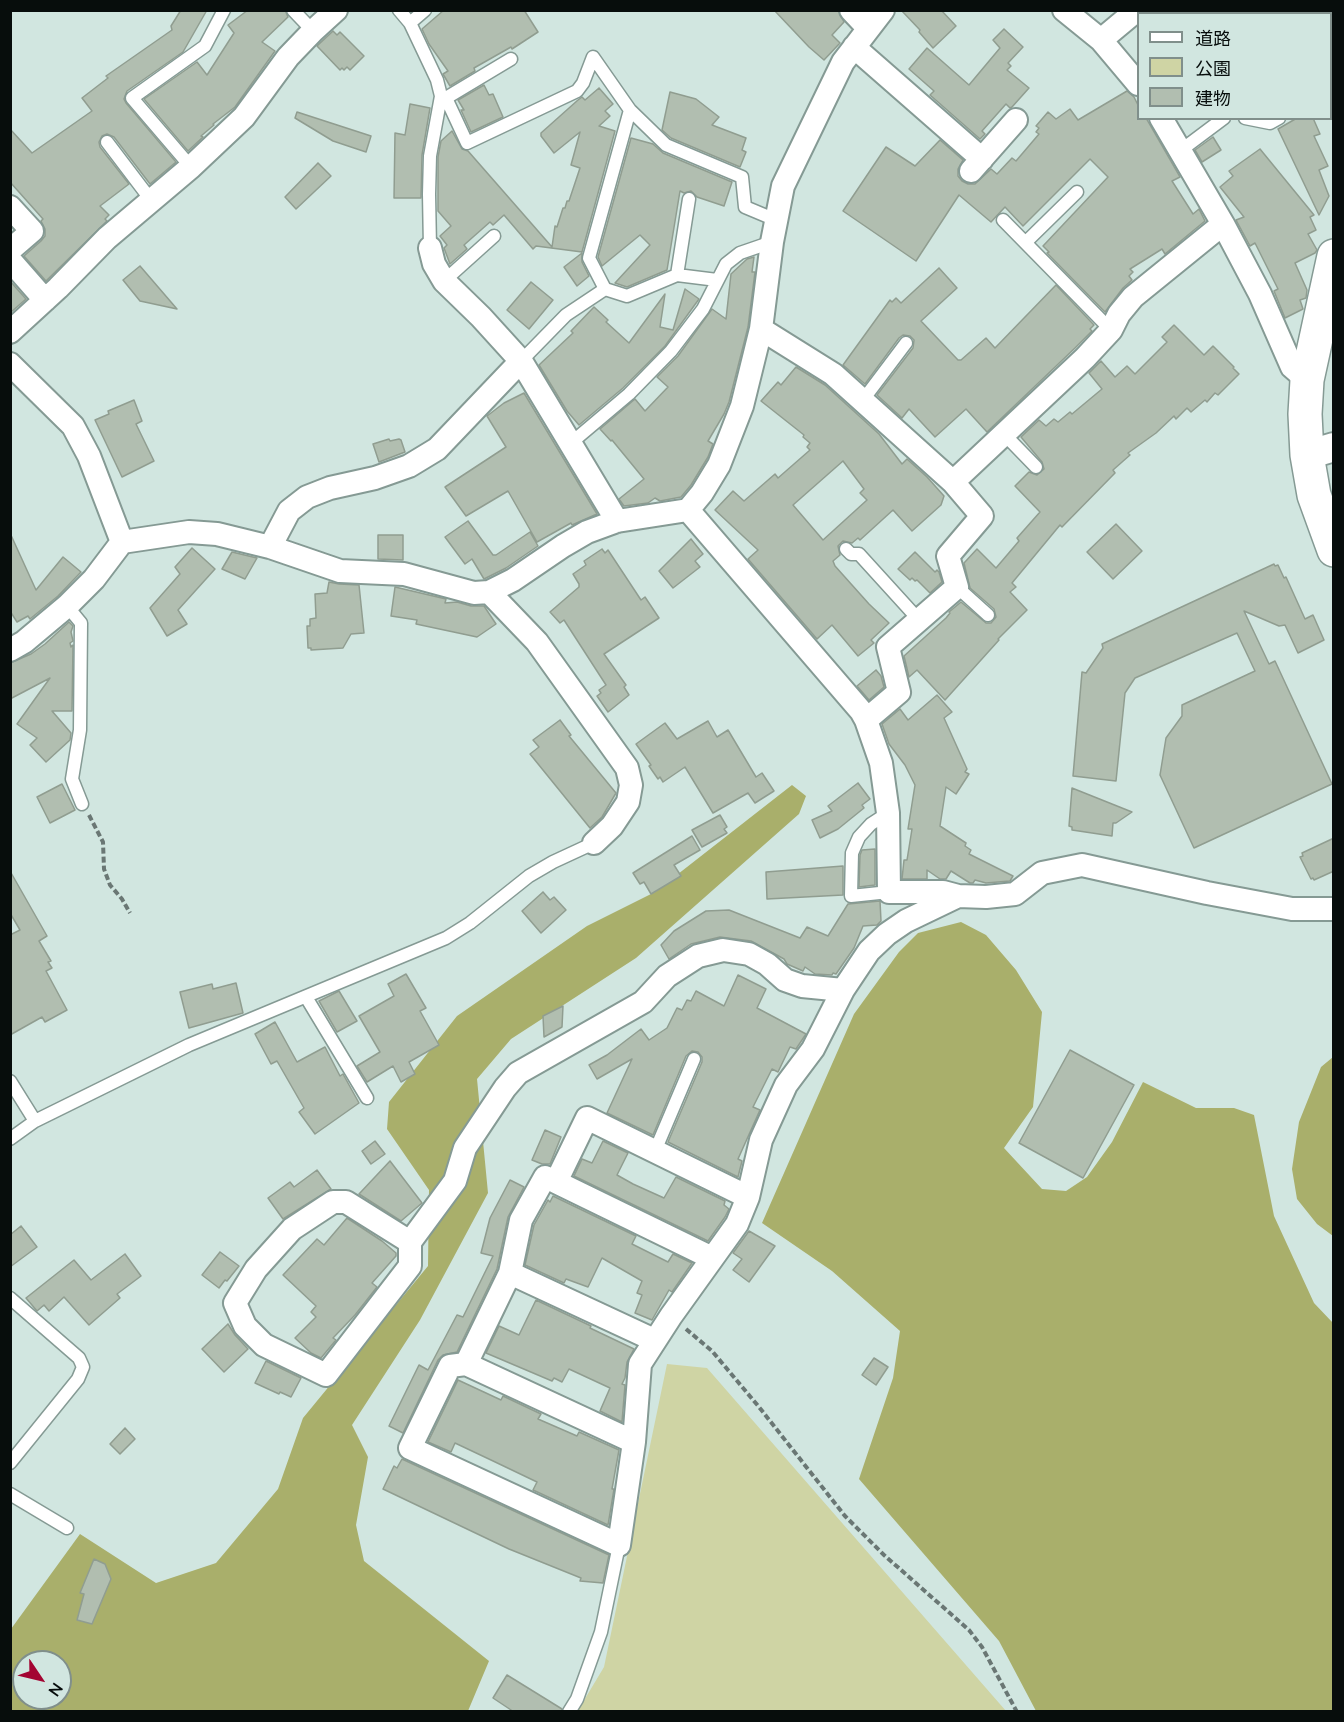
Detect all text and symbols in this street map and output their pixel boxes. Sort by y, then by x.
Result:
legend [1137,12,1332,120]
text: 道路 [1195,27,1231,51]
text: 公園 [1195,57,1231,81]
text: 建物 [1195,87,1231,111]
north arrow [12,1650,72,1710]
text: N [43,1678,68,1700]

